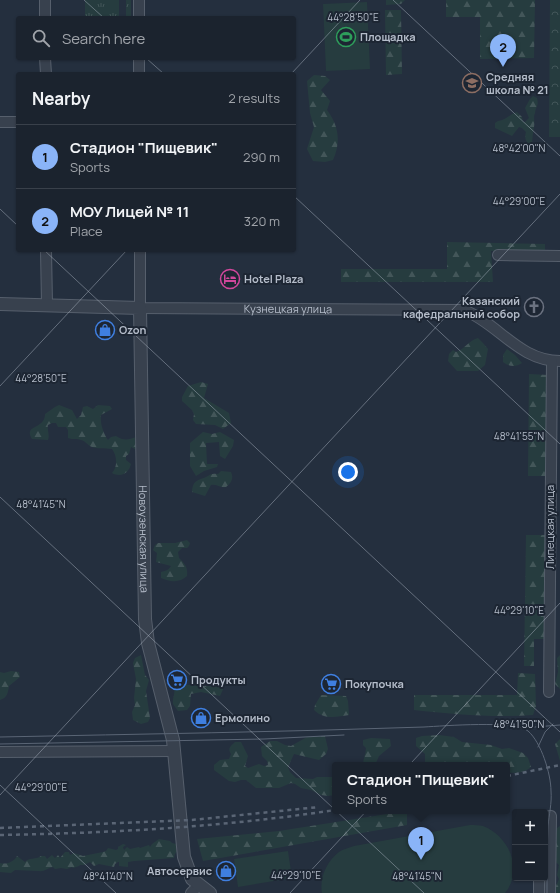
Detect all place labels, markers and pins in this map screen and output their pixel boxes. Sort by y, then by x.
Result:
sports icon: Площадка [335,26,357,48]
place label: Площадка [360,29,416,44]
pin: 2 [490,34,516,67]
place label: Средняя школа № 21 [486,69,549,97]
school or university icon: Средняя школа № 21 [461,72,483,94]
hotel icon: Hotel Plaza [219,268,241,290]
place label: Hotel Plaza [244,271,303,286]
place label: Казанский кафедральный собор [403,293,520,321]
church icon: Казанский кафедральный собор [523,296,545,318]
shop icon: Ozon [94,319,116,341]
place label: Ozon [119,322,146,337]
supermarket icon: Продукты [166,669,188,691]
place label: Продукты [191,672,246,687]
supermarket icon: Покупочка [320,673,342,695]
place label: Покупочка [345,676,404,691]
shop icon: Ермолино [190,707,212,729]
place label: Ермолино [215,710,270,725]
pin: 1 [408,827,434,860]
shop icon: Автосервис [215,860,237,882]
place label: Автосервис [147,863,212,878]

